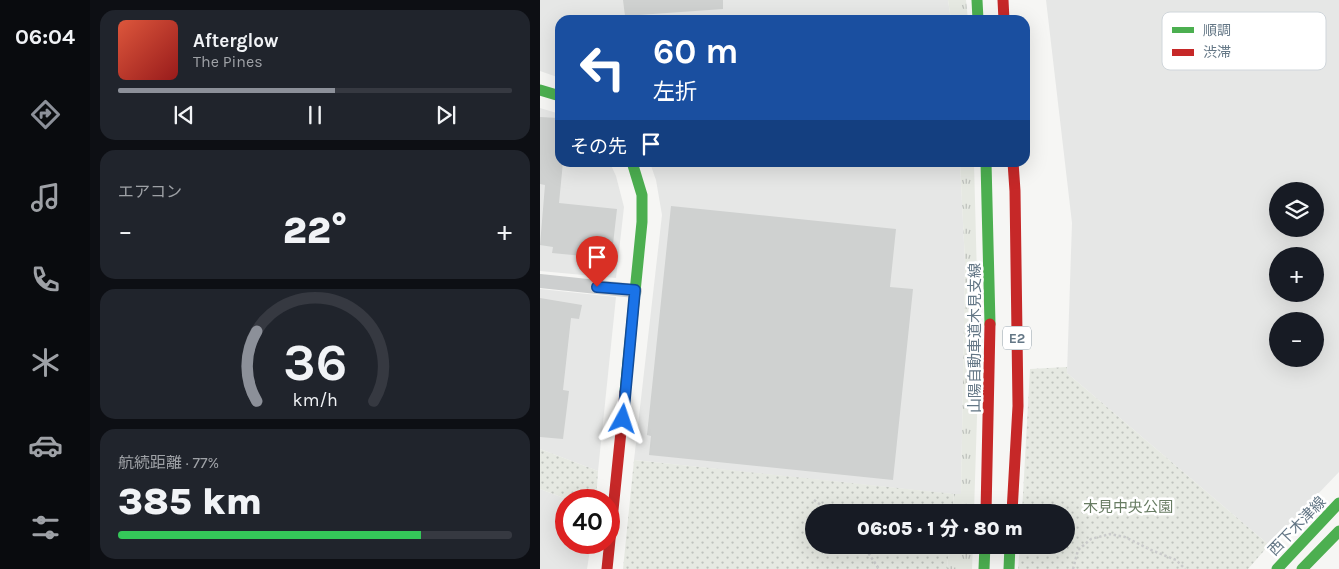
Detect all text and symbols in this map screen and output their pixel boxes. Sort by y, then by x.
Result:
legend [1162,12,1326,70]
text: 順調 [1203,22,1231,39]
text: 06:04 [15,24,75,50]
text: Afterglow [193,30,279,52]
text: 60 m [653,31,738,72]
icon: left [570,35,635,100]
text: 渋滞 [1203,44,1231,61]
text: The Pines [193,52,263,71]
text: 左折 [653,79,697,105]
icon: directions [28,97,63,132]
icon: previous [170,101,198,129]
icon: pause [301,101,329,129]
icon: next [432,101,460,129]
icon: arrive [637,130,665,158]
text: その先 [570,136,627,158]
icon: music [28,180,63,215]
text: エアコン [118,182,182,201]
map controls [1269,182,1324,367]
button: layers [1269,182,1324,237]
text: 22° [283,208,347,253]
text: − [118,214,133,247]
text: + [497,214,512,247]
pin [576,236,618,287]
icon: arrive [583,243,611,271]
button: + [1269,247,1324,302]
icon: phone [28,262,63,297]
street label: 山陽自動車道木見支線 [966,263,984,413]
button: − [1269,312,1324,367]
road number: E2 [1003,326,1031,349]
text: 36 [283,332,347,393]
icon: climate [28,345,63,380]
text: km/h [292,390,338,411]
position arrow [596,392,648,444]
icon: car [28,428,63,463]
text: 航続距離 · 77% [118,453,219,472]
text: 385 km [118,479,262,524]
speed limit sign: 40 [555,489,620,554]
street label: 西下木津線 [1264,493,1330,559]
park label: 木見中央公園 [1083,498,1173,516]
icon: filters [28,510,63,545]
text: 06:05 · 1 分 · 80 m [857,518,1023,540]

